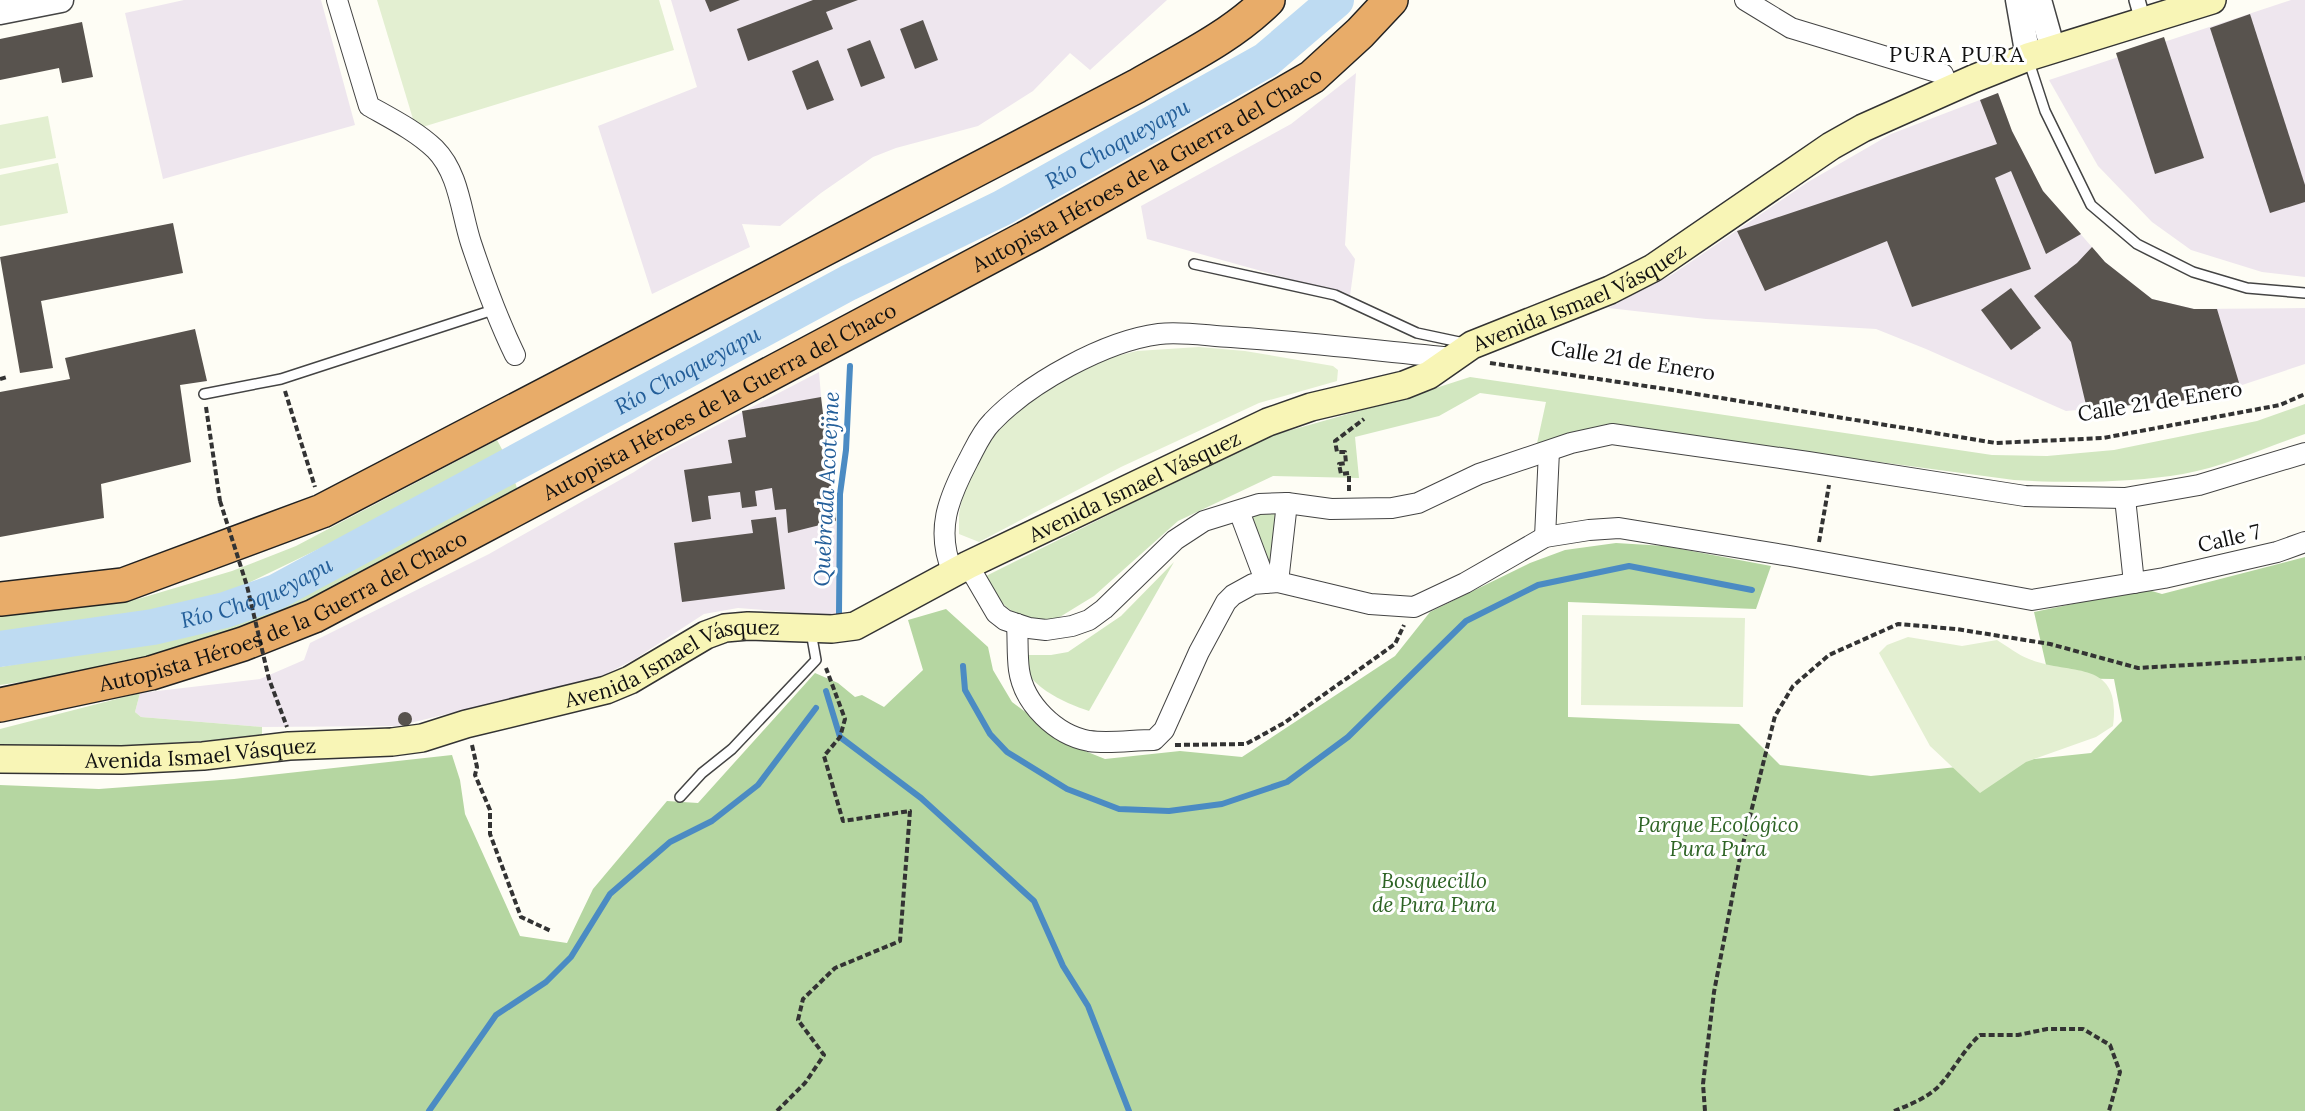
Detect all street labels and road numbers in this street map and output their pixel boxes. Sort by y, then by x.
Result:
street label: Autopista Héroes de la Guerra del Chaco [966,61,1328,278]
street label: Avenida Ismael Vásquez [1468,236,1691,357]
street label: Autopista Héroes de la Guerra del Chaco [537,296,901,506]
street label: Calle 21 de Enero [1549,334,1717,386]
street label: Calle 21 de Enero [2076,375,2244,427]
street label: Avenida Ismael Vásquez [1023,424,1245,548]
street label: Calle 7 [2195,518,2263,558]
street label: Autopista Héroes de la Guerra del Chaco [96,524,472,697]
street label: Avenida Ismael Vásquez [561,612,780,713]
street label: Avenida Ismael Vásquez [84,731,317,774]

